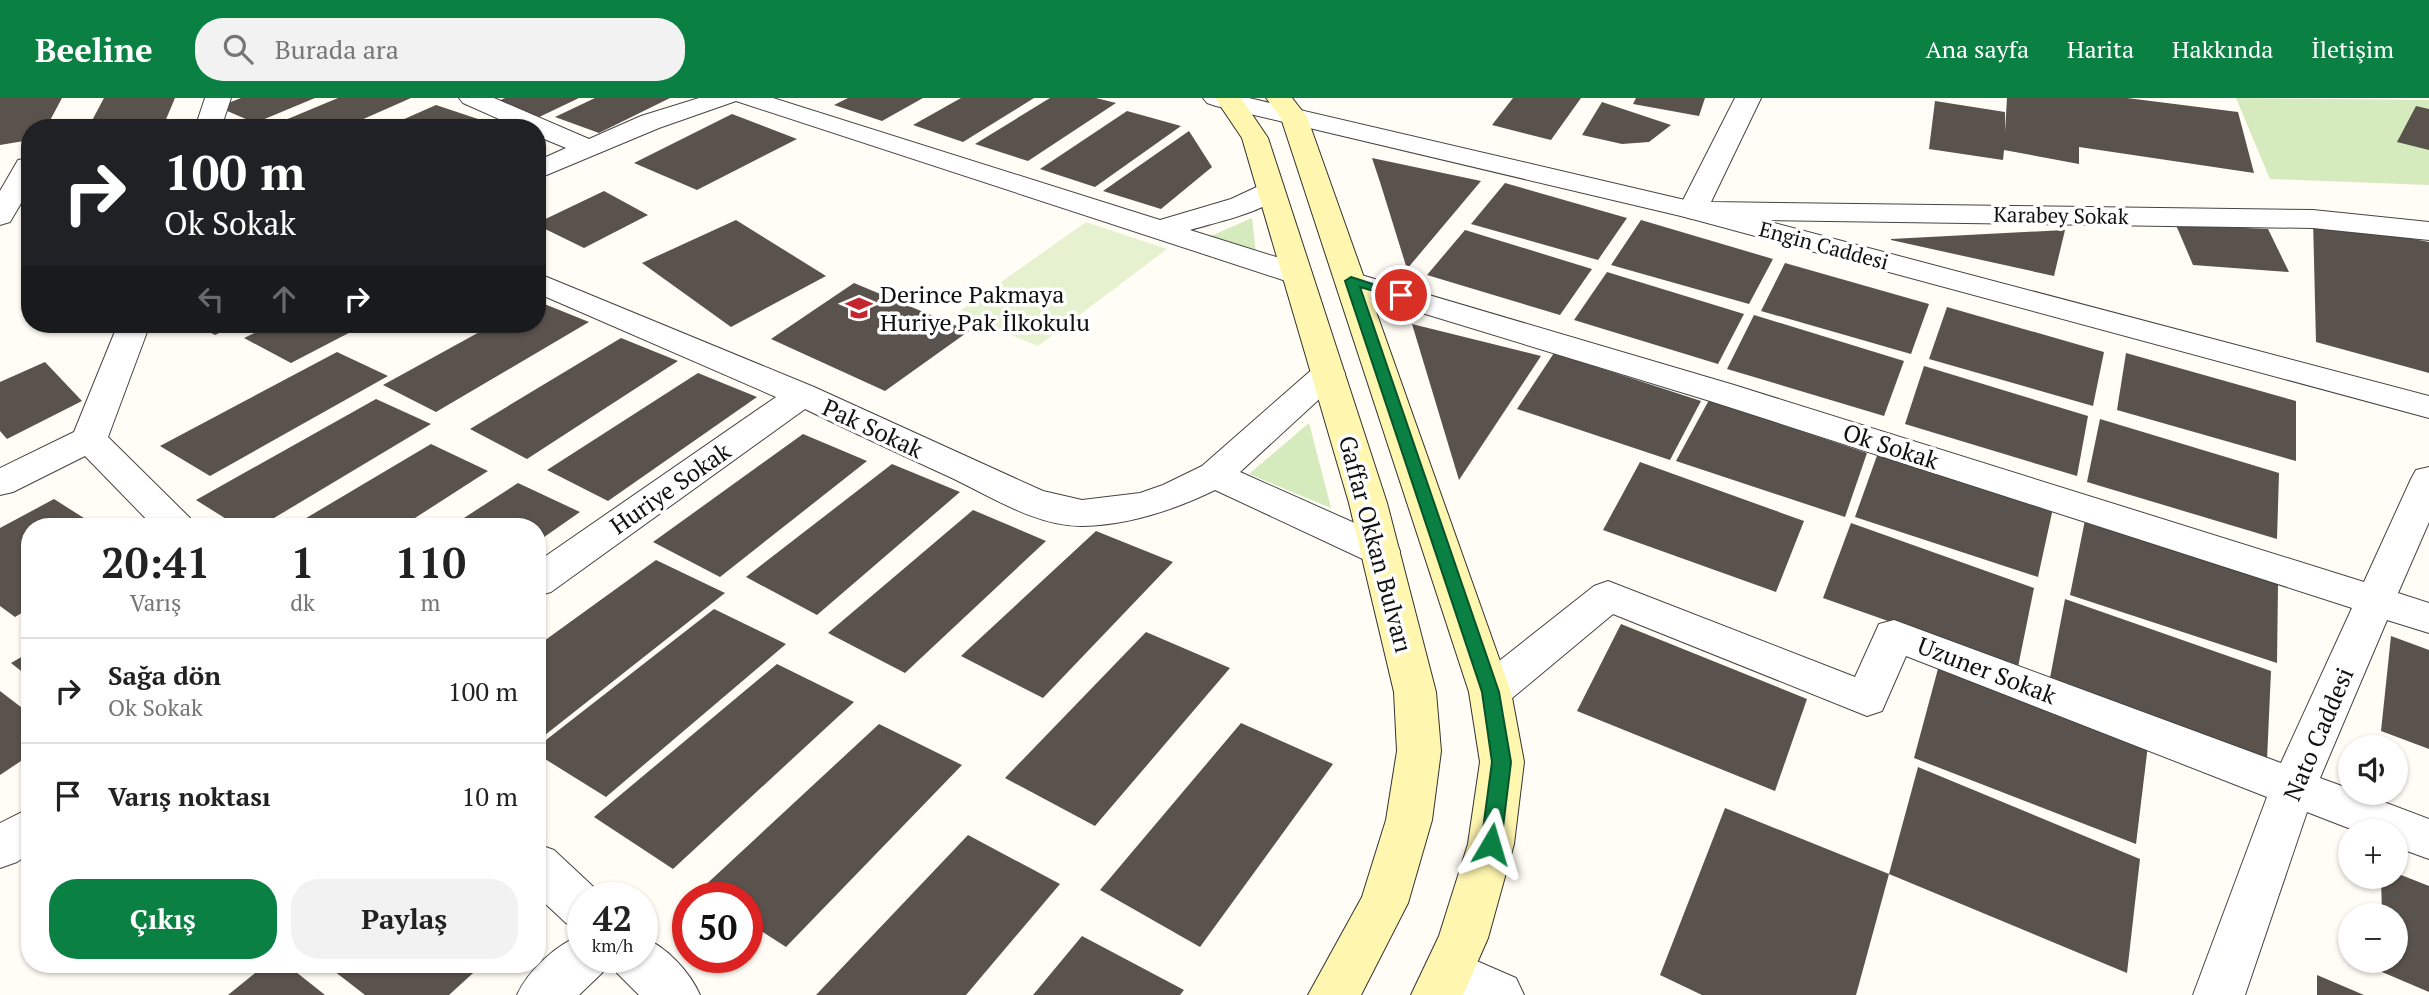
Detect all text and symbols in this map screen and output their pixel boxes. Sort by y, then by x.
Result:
search box [195,18,685,81]
text: Beeline [35,28,153,71]
icon: search [219,30,257,68]
text: Burada ara [275,32,399,66]
text: Ana sayfa [1925,33,2029,65]
text: Harita [2067,33,2134,65]
text: Hakkında [2172,33,2273,65]
text: İletişim [2311,33,2394,65]
text: 100 m [164,139,306,204]
icon: right [49,147,140,238]
street label: Karabey Sokak [1993,200,2129,230]
text: Ok Sokak [164,202,296,244]
street label: Engin Caddesi [1756,214,1892,276]
pin [1371,265,1431,325]
icon: arrive [1382,276,1420,314]
place label: Derince Pakmaya Huriye Pak İlkokulu [880,278,1090,338]
icon: left [192,280,230,318]
icon: ahead [265,280,303,318]
icon: right [338,280,376,318]
school or university icon: Derince Pakmaya Huriye Pak İlkokulu [844,293,874,323]
street label: Pak Sokak [817,391,929,466]
street label: Ok Sokak [1839,415,1944,477]
street label: Gaffar Okkan Bulvarı [1332,432,1420,656]
street label: Huriye Sokak [603,434,737,541]
text: 20:41 [101,534,210,590]
text: 1 [291,534,314,590]
text: 110 [395,534,466,590]
text: Varış [130,587,181,618]
text: dk [290,587,315,618]
text: m [421,587,440,618]
street label: Uzuner Sokak [1913,629,2061,711]
text: Sağa dön [108,658,221,692]
street label: Nato Caddesi [2276,663,2360,805]
icon: right [49,672,87,710]
text: 100 m [448,674,518,708]
text: Ok Sokak [108,692,203,723]
map controls [2338,735,2408,973]
button: sound [2338,735,2408,805]
icon: arrive [49,777,87,815]
text: Varış noktası [108,779,271,813]
text: 10 m [462,779,518,813]
position arrow [1454,807,1528,881]
button: + [2338,819,2408,889]
button: Çıkış [49,879,277,959]
button: Paylaş [291,879,518,959]
speed limit sign: 50 [672,882,763,973]
text: 42 [593,895,632,941]
button: − [2338,903,2408,973]
text: km/h [592,933,633,957]

